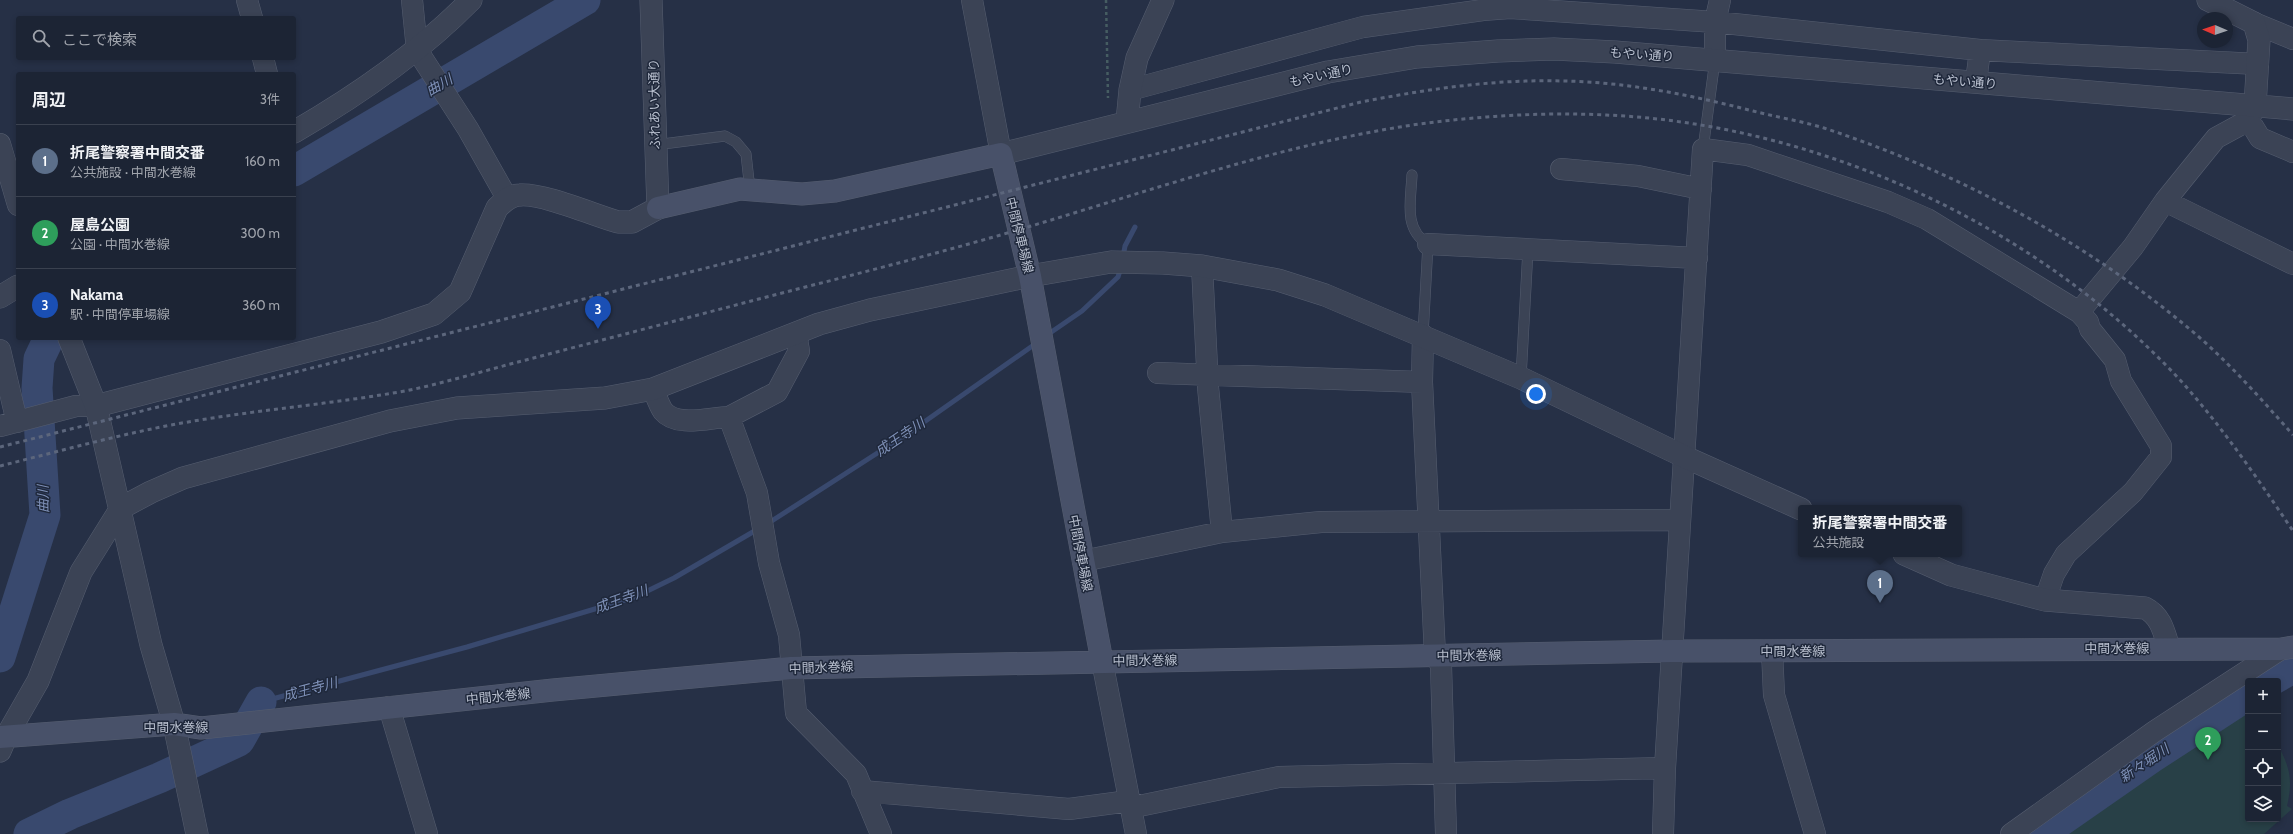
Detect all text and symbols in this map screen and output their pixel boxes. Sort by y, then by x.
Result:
north arrow [2197,12,2233,48]
search box [16,16,296,60]
icon: search [30,27,52,49]
text: ここで検索 [62,31,137,49]
street label: もやい通り [1609,44,1675,64]
street label: ふれあい大通り [645,58,663,150]
street label: もやい通り [1288,60,1354,90]
water label: 曲川 [422,69,457,100]
street label: もやい通り [1932,70,1998,92]
text: 周辺 [32,90,66,110]
text: 3件 [260,91,280,107]
text: 折尾警察署中間交番 [70,144,205,162]
text: 1 [43,153,47,169]
text: 160 m [245,153,280,169]
text: 公共施設 · 中間水巻線 [70,164,196,180]
street label: 中間停車場線 [1003,195,1037,275]
text: 屋島公園 [70,216,130,234]
text: 2 [42,225,48,241]
text: 300 m [240,225,280,241]
text: 公園 · 中間水巻線 [70,236,170,252]
text: Nakama [70,286,123,304]
pin: 3 [585,296,611,329]
text: 3 [41,297,49,313]
text: 360 m [242,297,280,313]
text: 駅 · 中間停車場線 [70,306,170,322]
your location [1526,384,1546,404]
water label: 成王寺川 [872,413,930,460]
water label: 曲川 [34,483,52,513]
popup [1798,505,1962,557]
street label: 中間停車場線 [1066,513,1096,593]
text: 折尾警察署中間交番 [1812,514,1948,532]
text: 公共施設 [1812,534,1865,550]
pin: 1 [1867,570,1893,603]
water label: 成王寺川 [592,580,652,617]
street label: 中間水巻線 [2084,640,2150,656]
street label: 中間水巻線 [1760,643,1826,659]
street label: 中間水巻線 [1436,646,1502,664]
street label: 中間水巻線 [1112,651,1178,669]
street label: 中間水巻線 [788,658,854,676]
water label: 成王寺川 [281,673,341,705]
map controls [2245,678,2281,822]
button: + [2245,678,2281,714]
street label: 中間水巻線 [465,685,531,707]
button: − [2245,714,2281,750]
street label: 中間水巻線 [143,719,209,735]
pin: 2 [2195,727,2221,760]
water label: 新々堀川 [2116,739,2174,786]
button: locate [2245,750,2281,786]
button: layers [2245,786,2281,822]

